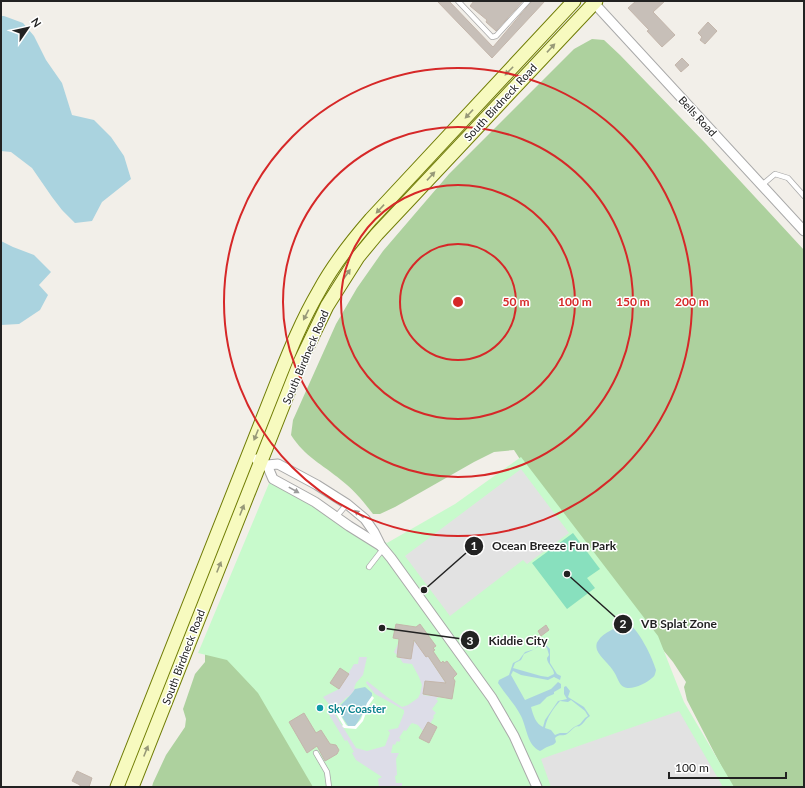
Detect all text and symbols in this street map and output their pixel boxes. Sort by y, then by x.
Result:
north arrow [8,8,48,48]
text: N [29,15,44,29]
one-way arrow [546,43,555,53]
street label: South Birdneck Road [461,61,539,143]
one-way arrow [505,66,514,76]
street label: Bells Road [676,93,720,139]
one-way arrow [464,109,474,119]
one-way arrow [427,170,436,181]
one-way arrow [376,204,385,214]
one-way arrow [343,269,351,279]
text: 50 m [503,294,529,309]
text: 100 m [558,294,592,309]
text: 150 m [616,294,650,309]
text: 200 m [675,294,709,309]
centre of rings [451,295,465,309]
street label: South Birdneck Road [279,308,331,406]
one-way arrow [303,309,309,321]
one-way arrow [253,430,259,441]
one-way arrow [288,487,300,494]
one-way arrow [239,504,245,515]
one-way arrow [354,510,364,519]
callout: Ocean Breeze Fun Park [464,534,624,558]
text: 1 [471,538,478,553]
text: Ocean Breeze Fun Park [492,538,617,553]
one-way arrow [216,560,222,572]
street label: South Birdneck Road [159,608,207,706]
callout: VB Splat Zone [613,612,725,636]
text: 2 [620,616,627,631]
text: VB Splat Zone [640,616,718,631]
callout: Kiddie City [460,628,555,652]
text: 3 [467,633,474,648]
text: Kiddie City [488,633,548,648]
place label: Sky Coaster [328,702,387,715]
marker: Sky Coaster [315,703,325,713]
one-way arrow [144,744,150,756]
scale bar [669,754,786,780]
text: 100 m [675,760,709,775]

